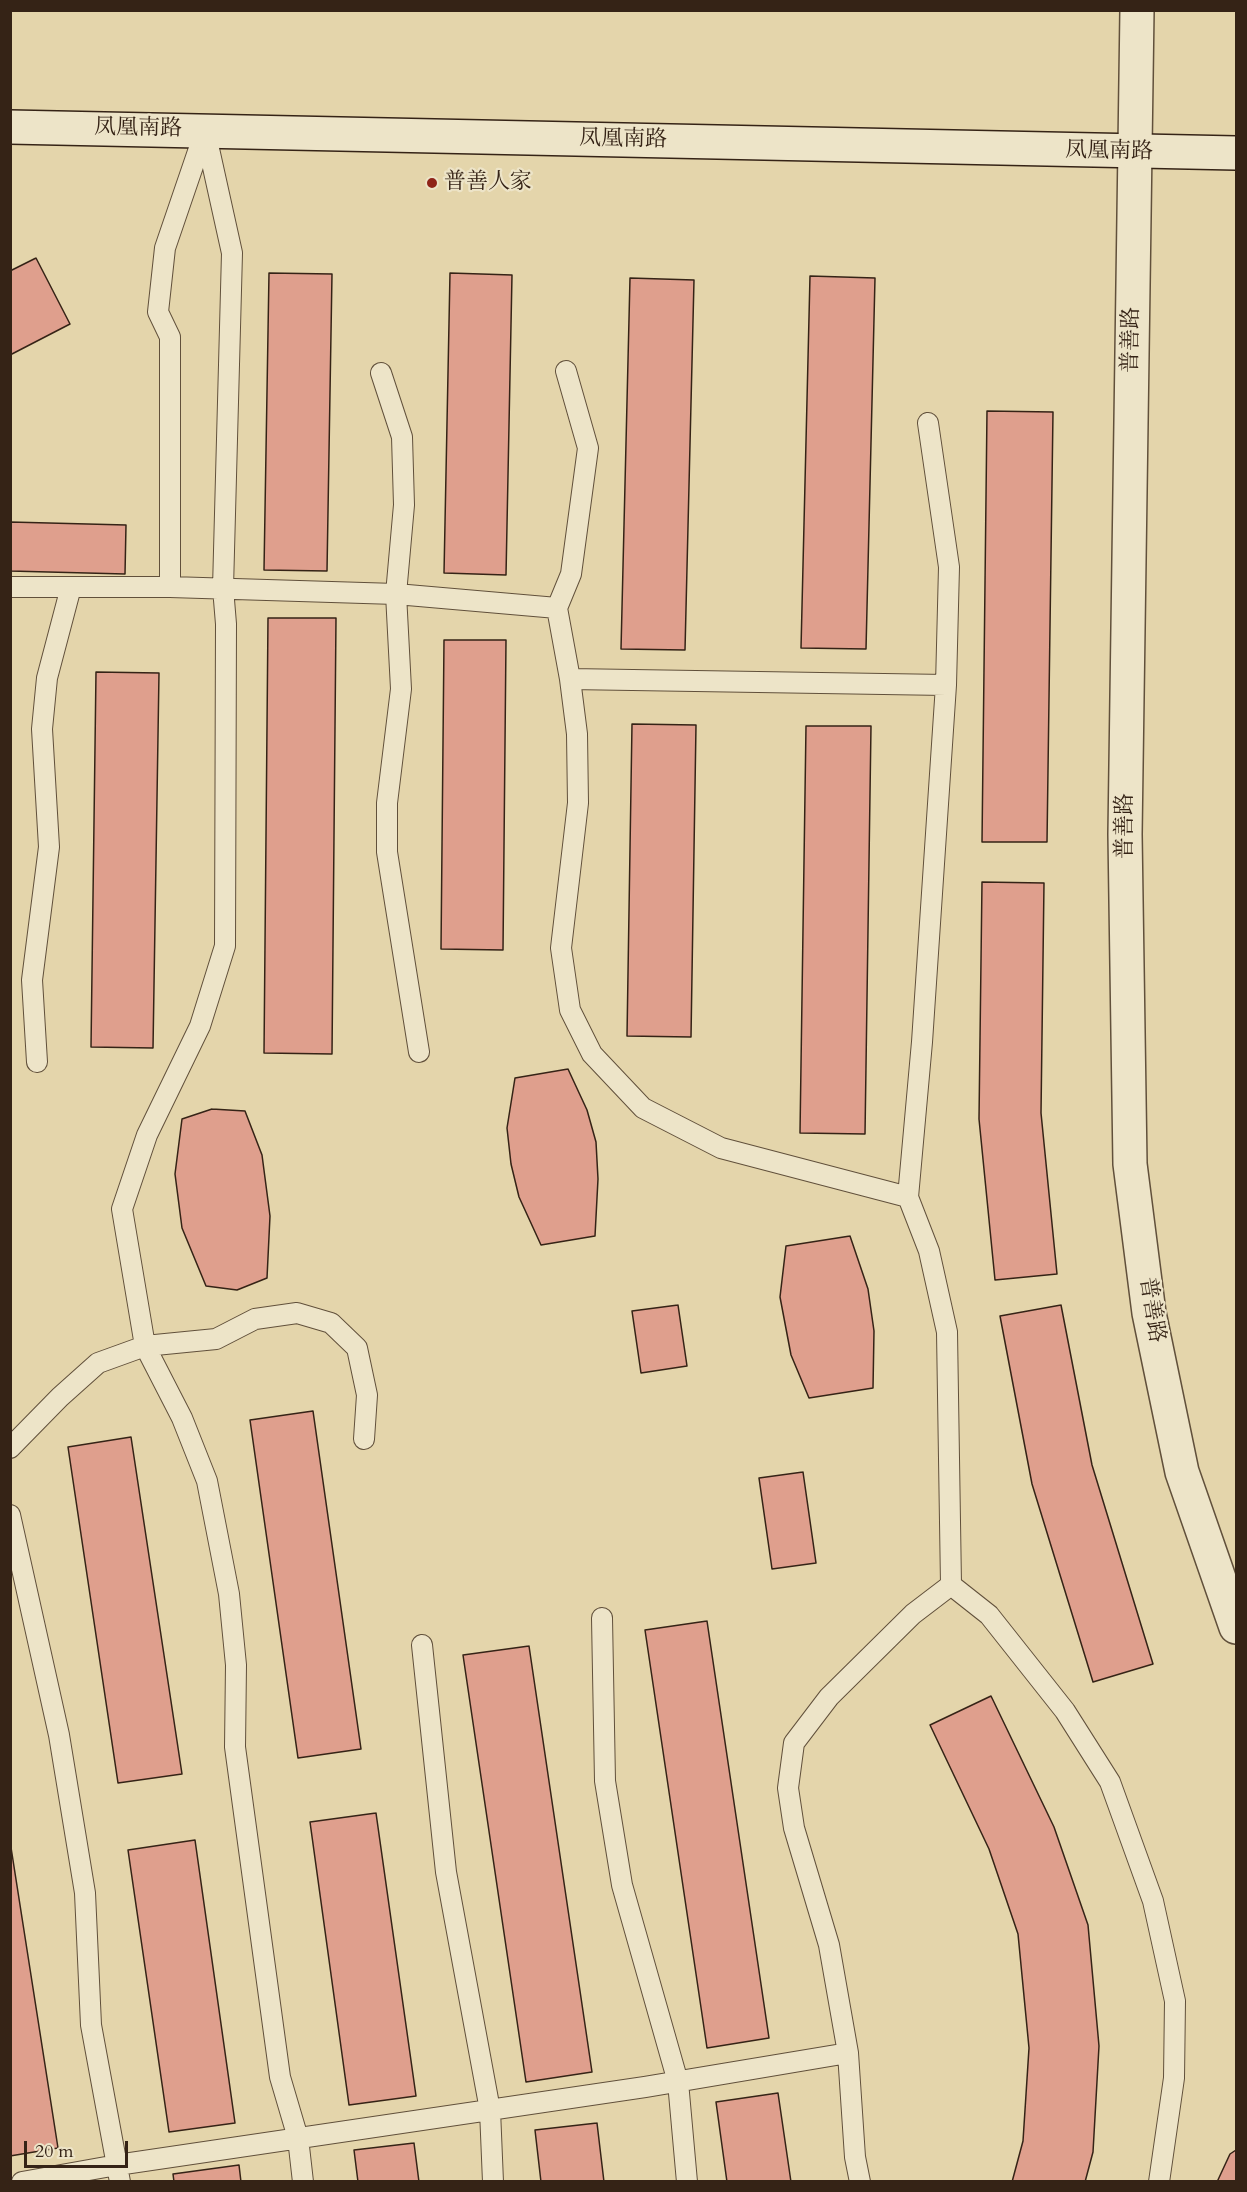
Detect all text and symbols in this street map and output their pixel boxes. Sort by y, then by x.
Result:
street label: 凤凰南路 [94,115,182,143]
street label: 凤凰南路 [579,126,667,154]
street label: 凤凰南路 [1065,138,1153,166]
place label: 普善人家 [444,170,532,196]
marker: 普善人家 [425,176,439,190]
street label: 普善路 [1118,307,1146,373]
street label: 普善路 [1113,793,1139,859]
street label: 普善路 [1133,1275,1169,1345]
scale bar [27,2129,130,2167]
text: 20 m [35,2139,74,2164]

